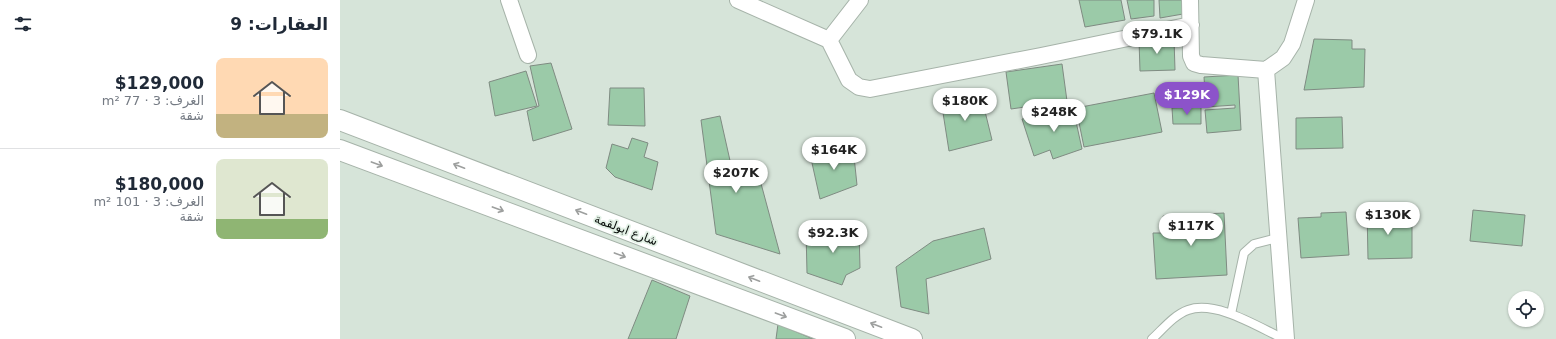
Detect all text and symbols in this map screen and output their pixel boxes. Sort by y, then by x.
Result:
icon: filters [12,13,34,35]
text: العقارات: 9 [230,14,328,34]
pin: $79.1K [1124,21,1190,55]
text: $79.1K [1131,26,1183,41]
text: $129,000 [115,73,204,93]
icon: home [248,74,296,122]
pin: $129K [1159,82,1215,116]
text: $129K [1164,87,1210,102]
pin: $180K [937,88,993,122]
text: الغرف: 3 · 77 m² [102,93,204,108]
text: $180K [942,93,988,108]
pin: $248K [1026,99,1082,133]
text: $248K [1031,104,1077,119]
text: شقة [180,108,204,123]
pin: $164K [806,137,862,171]
text: $164K [811,142,857,157]
pin: $207K [708,160,764,194]
one-way arrow [370,161,383,168]
one-way arrow [454,161,466,169]
text: $207K [713,165,759,180]
text: $180,000 [115,174,204,194]
icon: home [248,175,296,223]
text: الغرف: 3 · 101 m² [93,194,204,209]
pin: $130K [1360,202,1416,236]
one-way arrow [492,206,504,214]
text: $130K [1365,207,1411,222]
one-way arrow [575,208,587,216]
text: شقة [180,209,204,224]
street label: شارع ابولقمة [592,212,660,249]
pin: $117K [1163,213,1219,247]
text: $117K [1168,218,1214,233]
pin: $92.3K [800,220,866,254]
text: $92.3K [807,225,859,240]
one-way arrow [614,251,626,259]
one-way arrow [749,274,761,282]
map controls [1508,291,1544,327]
button: locate [1508,291,1544,327]
one-way arrow [775,312,788,319]
one-way arrow [870,321,882,329]

